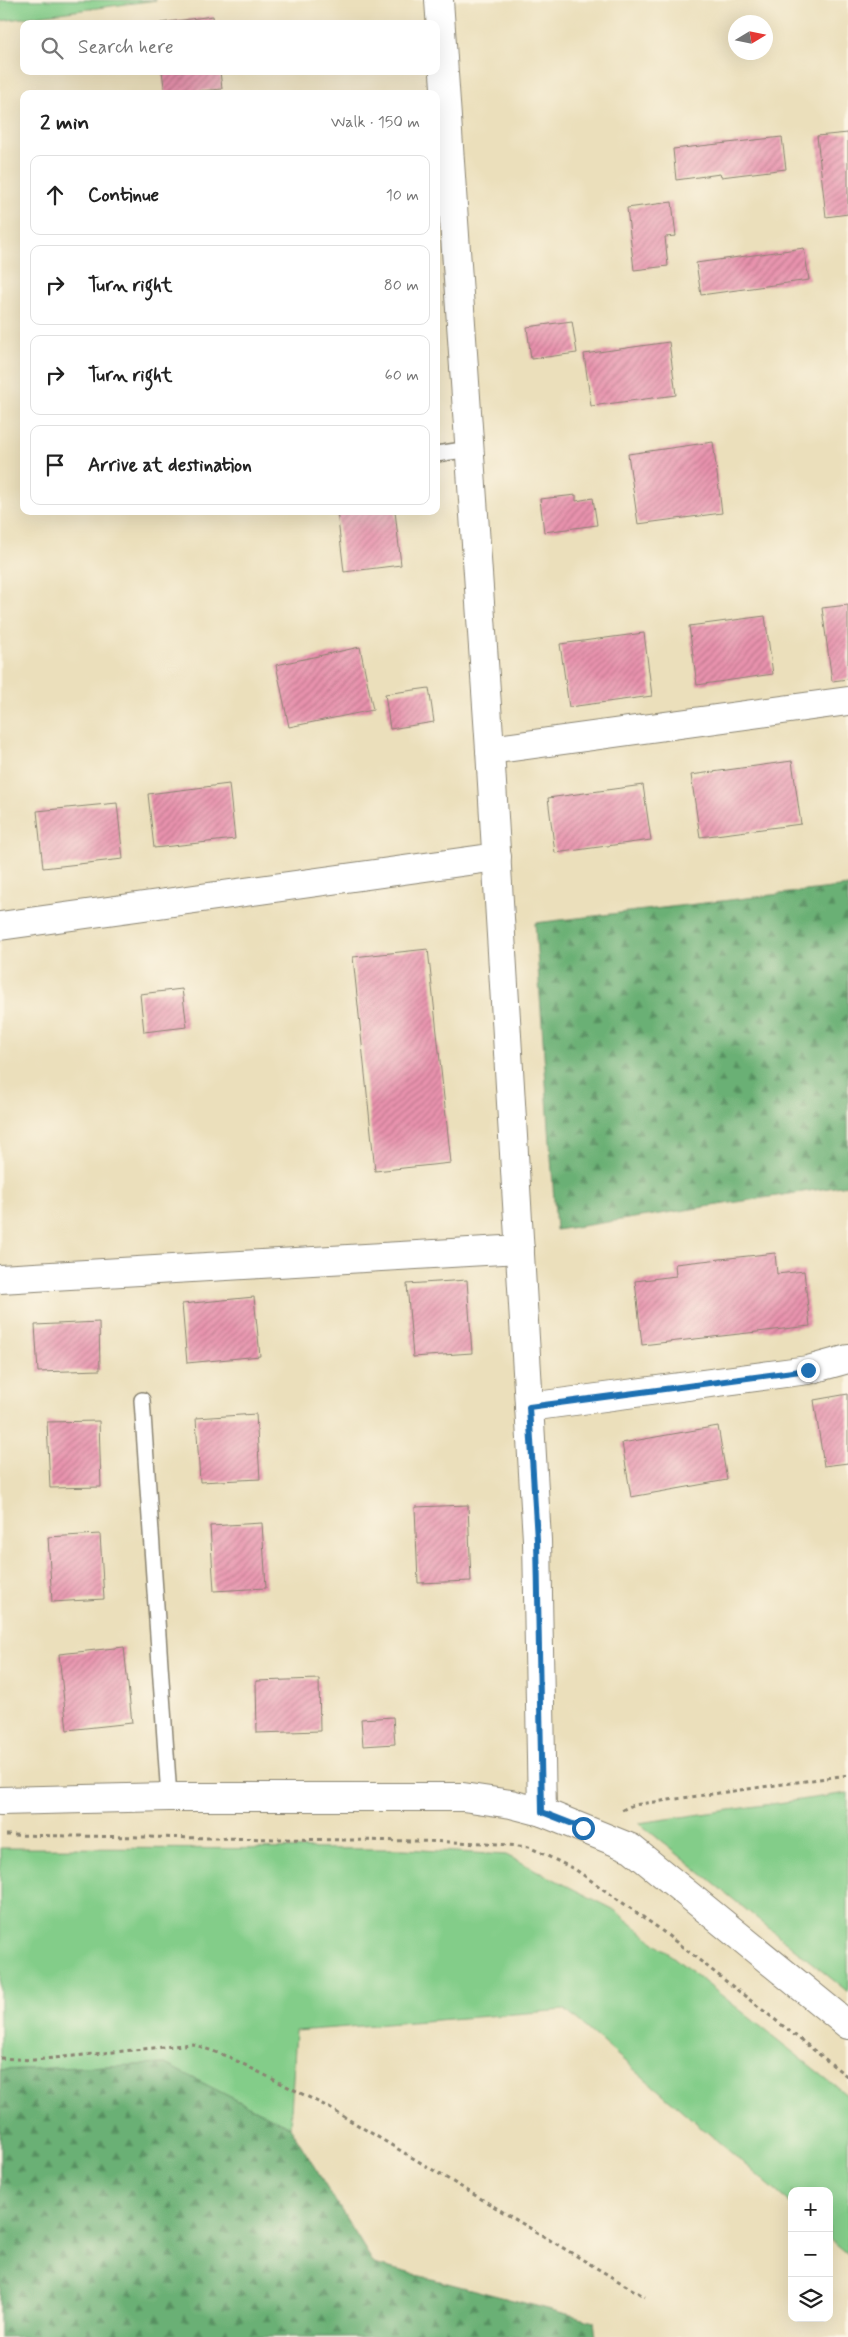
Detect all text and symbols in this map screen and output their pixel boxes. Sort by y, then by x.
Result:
north arrow [728,15,773,60]
search box [20,20,440,75]
icon: search [38,34,66,62]
text: Search here [78,35,174,60]
text: 2 min [40,109,89,137]
text: Walk · 150 m [331,112,420,133]
icon: ahead [41,181,69,209]
text: Continue [88,183,159,208]
text: 10 m [386,185,419,206]
icon: right [41,271,69,299]
text: Turn right [88,273,172,298]
text: 80 m [384,275,419,296]
icon: right [41,361,69,389]
text: Turn right [88,363,172,388]
text: 60 m [385,365,419,386]
icon: arrive [41,451,69,479]
text: Arrive at destination [88,453,252,478]
route end [797,1359,820,1382]
route start [572,1817,595,1840]
map controls [788,2187,833,2322]
button: + [788,2187,833,2232]
button: − [788,2232,833,2277]
button: layers [788,2277,833,2322]

